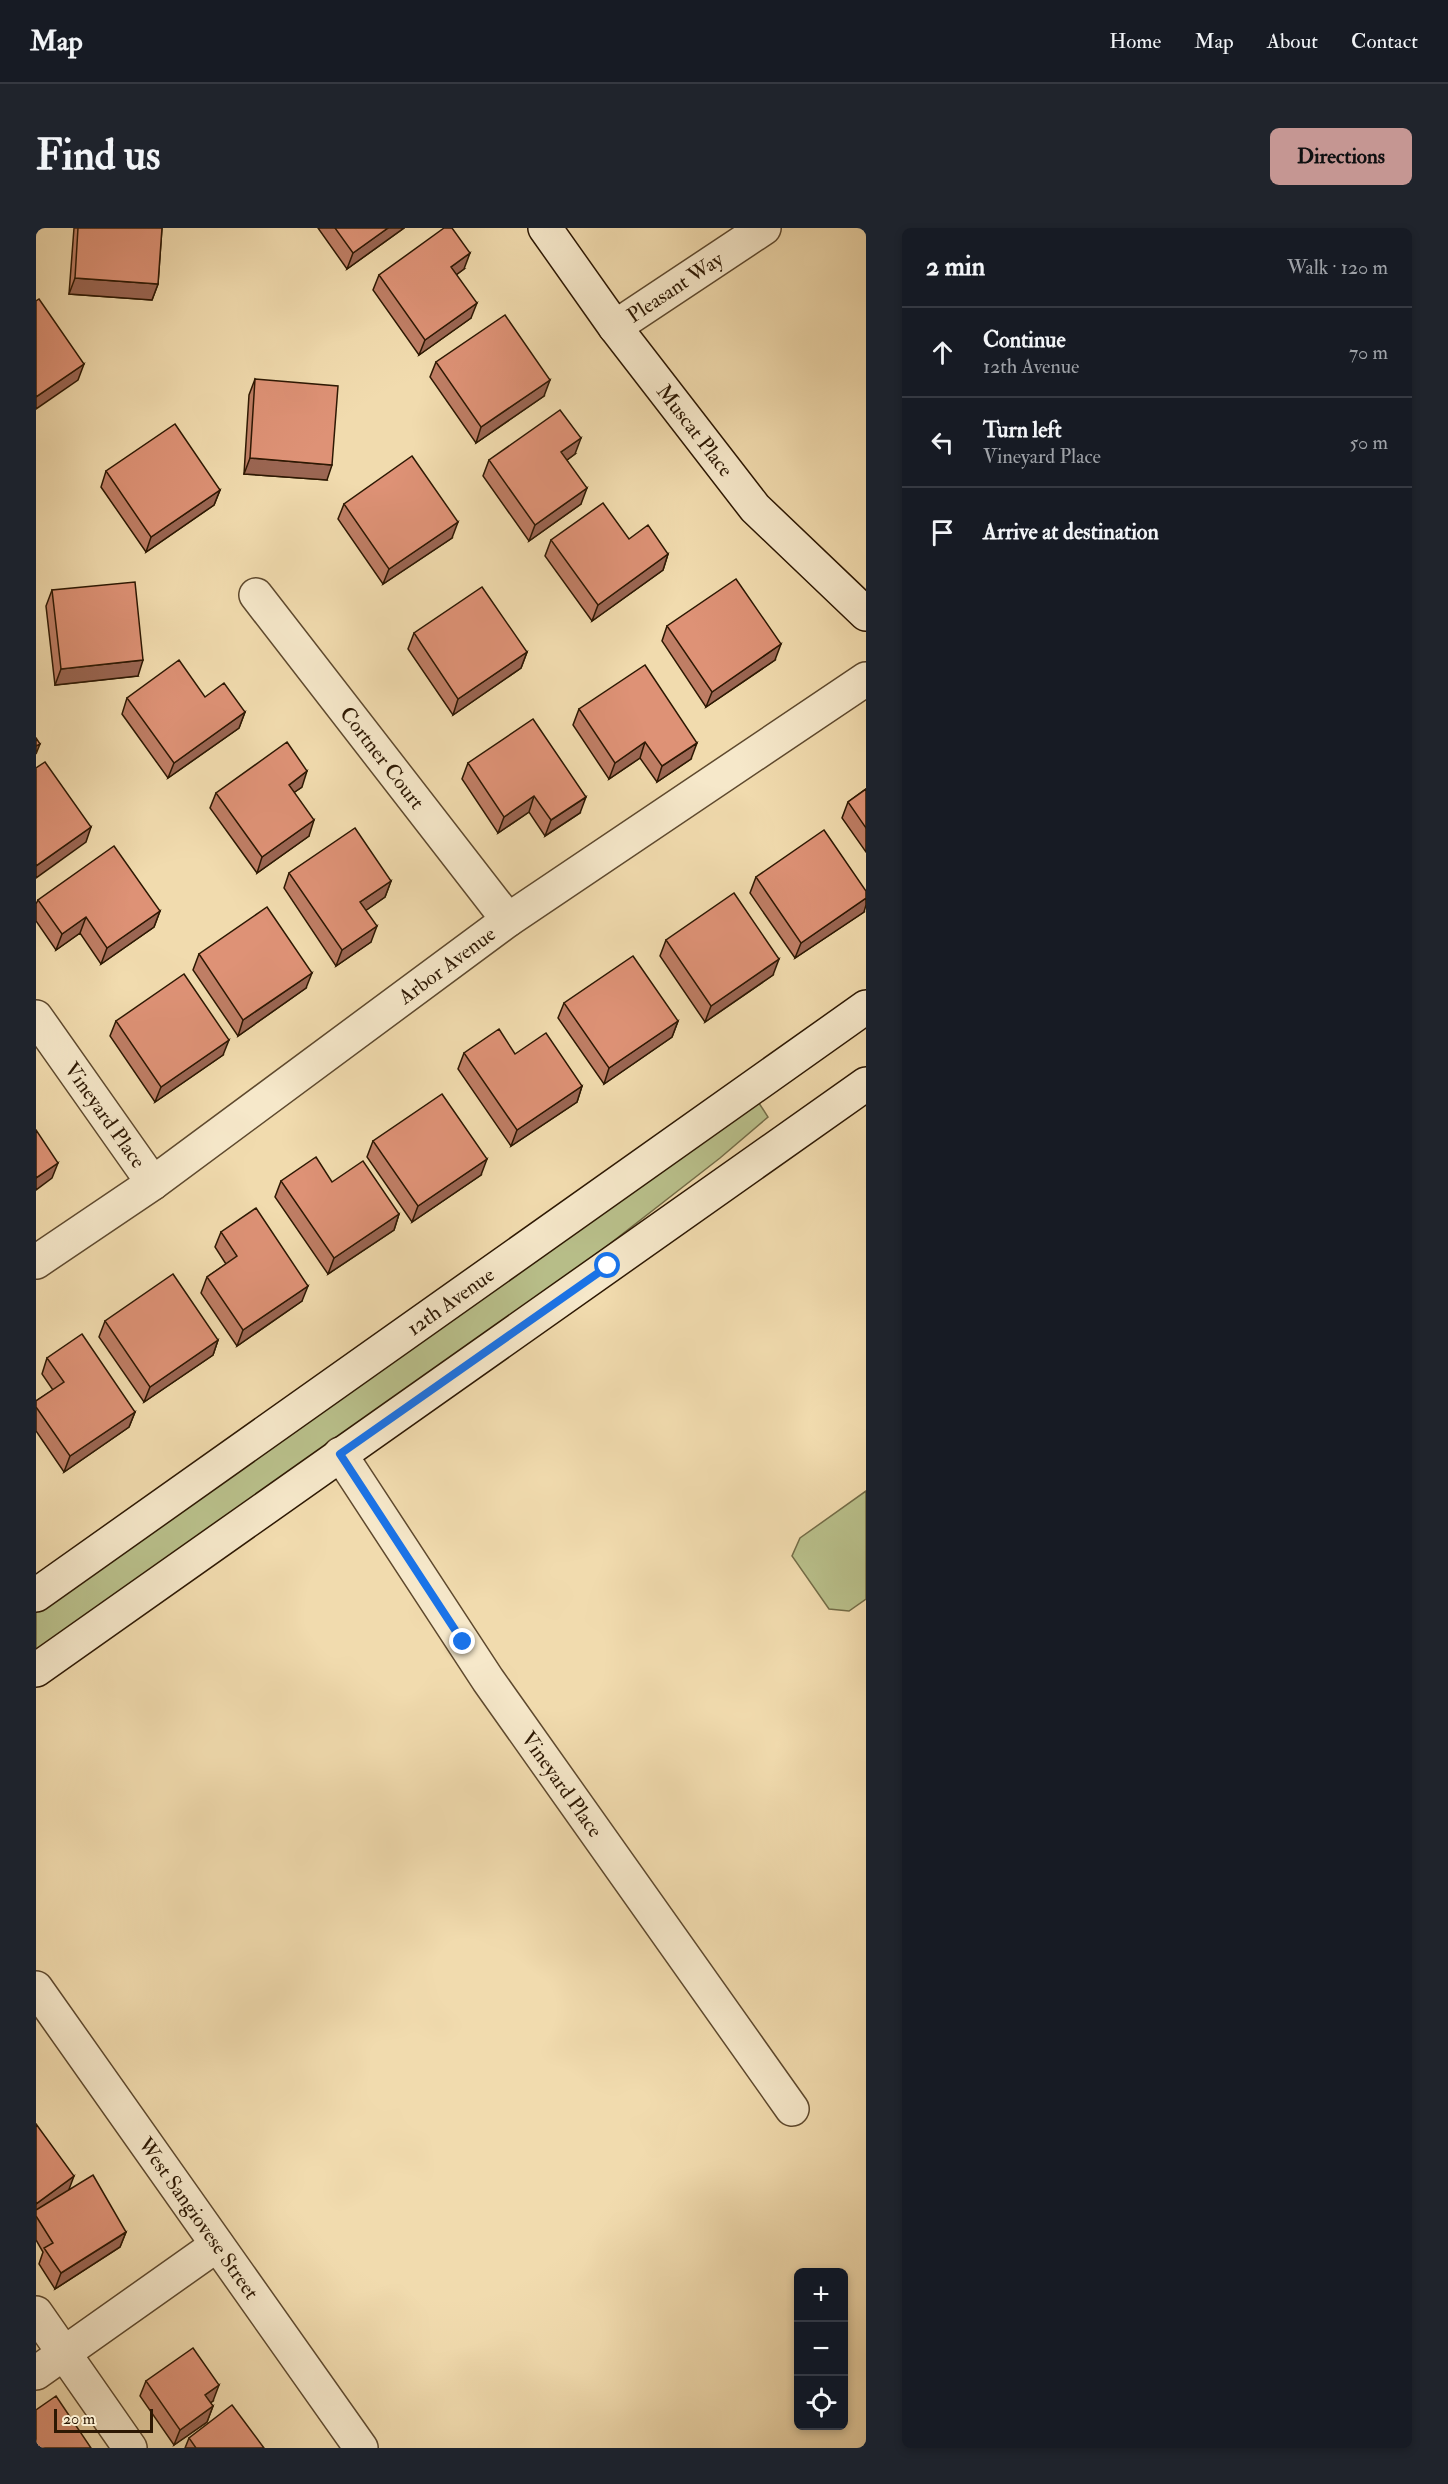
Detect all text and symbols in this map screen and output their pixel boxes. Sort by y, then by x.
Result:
text: Map [30,24,83,59]
text: Home [1109,28,1161,55]
text: Map [1194,28,1234,55]
text: About [1267,28,1318,55]
text: Contact [1351,28,1418,55]
button: Directions [1270,128,1412,185]
text: Find us [36,130,160,182]
street label: Pleasant Way [622,245,729,329]
text: 2 min [926,251,985,283]
text: Walk · 120 m [1287,255,1388,280]
text: Continue [983,326,1066,354]
icon: ahead [926,336,959,369]
text: 70 m [1349,340,1388,365]
text: 12th Avenue [983,354,1079,379]
street label: Muscat Place [650,379,739,483]
text: Turn left [983,416,1062,444]
icon: left [926,426,959,459]
text: 50 m [1349,430,1388,455]
text: Vineyard Place [983,444,1101,469]
icon: arrive [926,516,959,549]
text: Arrive at destination [983,518,1159,546]
street label: Cortner Court [333,701,430,815]
street label: Arbor Avenue [392,921,502,1011]
street label: Vineyard Place [58,1057,152,1174]
route start [594,1252,620,1278]
street label: 12th Avenue [402,1261,500,1342]
route end [449,1628,475,1654]
street label: Vineyard Place [515,1726,608,1843]
street label: West Sangiovese Street [131,2131,265,2305]
map controls [794,2268,848,2430]
button: + [794,2268,848,2322]
button: − [794,2322,848,2376]
button: locate [794,2376,848,2430]
scale bar [54,2406,153,2434]
text: 20 m [63,2409,95,2429]

